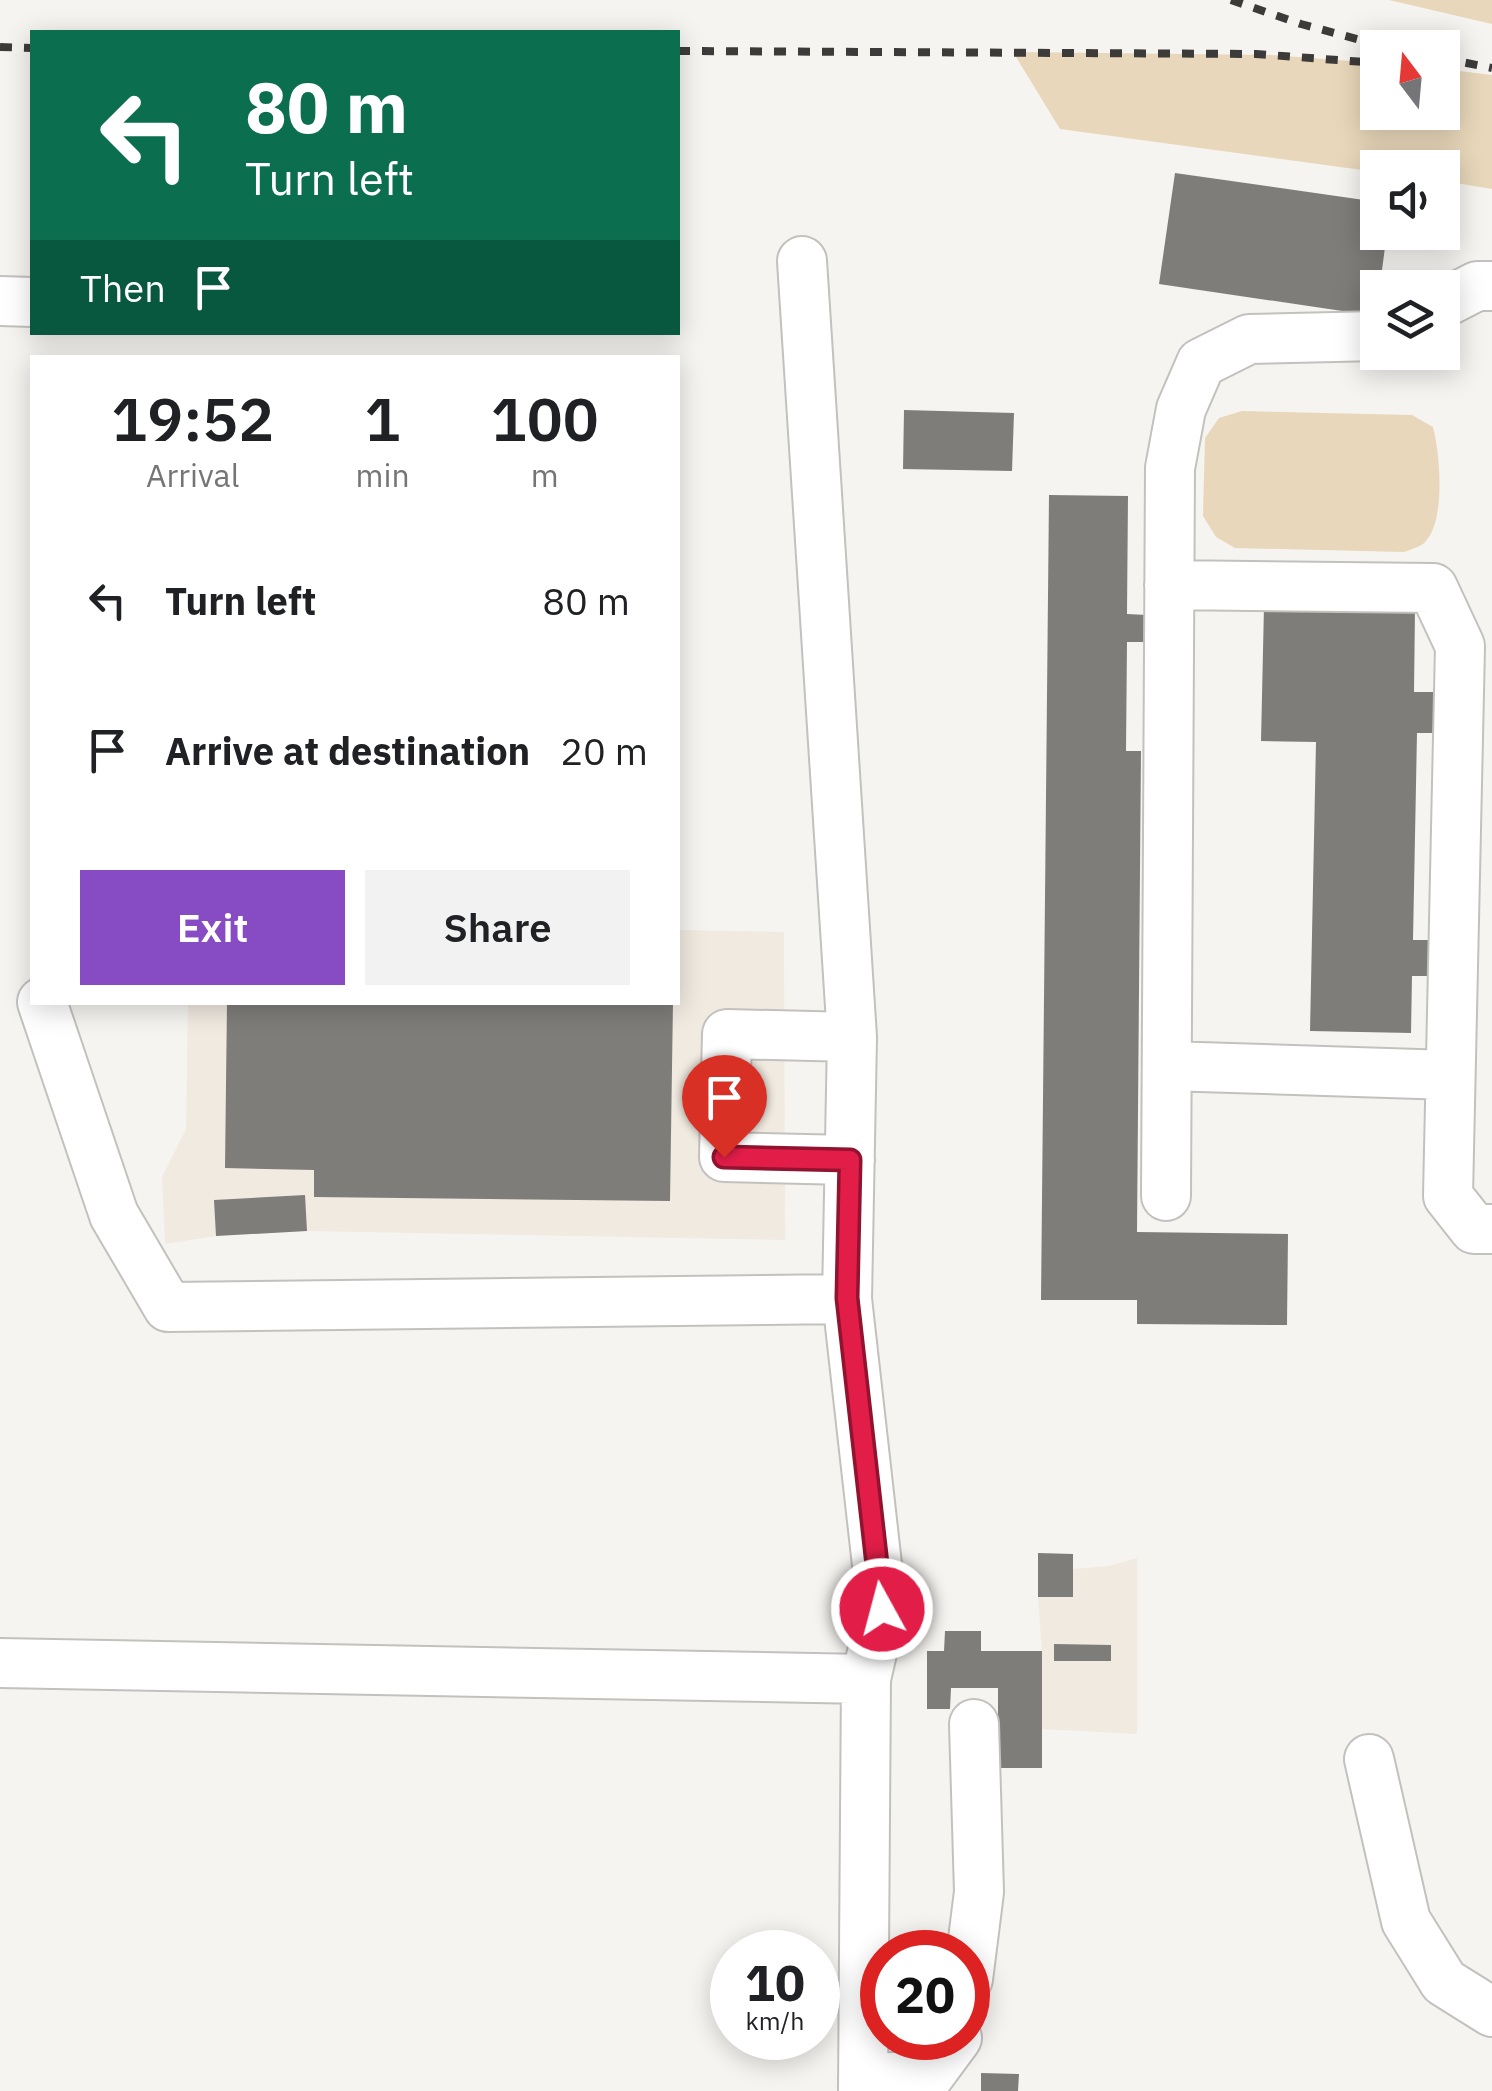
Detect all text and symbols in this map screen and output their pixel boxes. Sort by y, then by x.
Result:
north arrow [1360,30,1460,130]
map controls [1360,30,1460,370]
text: 80 m [245,61,408,152]
icon: left [80,70,210,200]
text: Turn left [245,149,414,207]
button: sound [1360,150,1460,250]
icon: arrive [186,260,241,315]
text: Then [80,263,166,312]
button: layers [1360,270,1460,370]
text: 19:52 [111,379,274,458]
text: 1 [365,379,401,458]
text: 100 [491,379,599,458]
text: Arrival [146,454,239,496]
text: min [355,454,410,496]
text: m [531,454,559,496]
icon: left [80,573,135,628]
text: Turn left [165,576,316,625]
text: 80 m [542,576,630,625]
icon: arrive [80,723,135,778]
text: Arrive at destination [165,726,530,775]
text: 20 m [560,726,648,775]
button: Exit [80,870,345,985]
button: Share [365,870,630,985]
pin [682,1055,767,1158]
icon: arrive [697,1070,752,1125]
position arrow [830,1557,934,1661]
speed limit sign: 20 [860,1930,990,2060]
text: 10 [745,1950,805,2015]
text: km/h [746,2004,804,2037]

